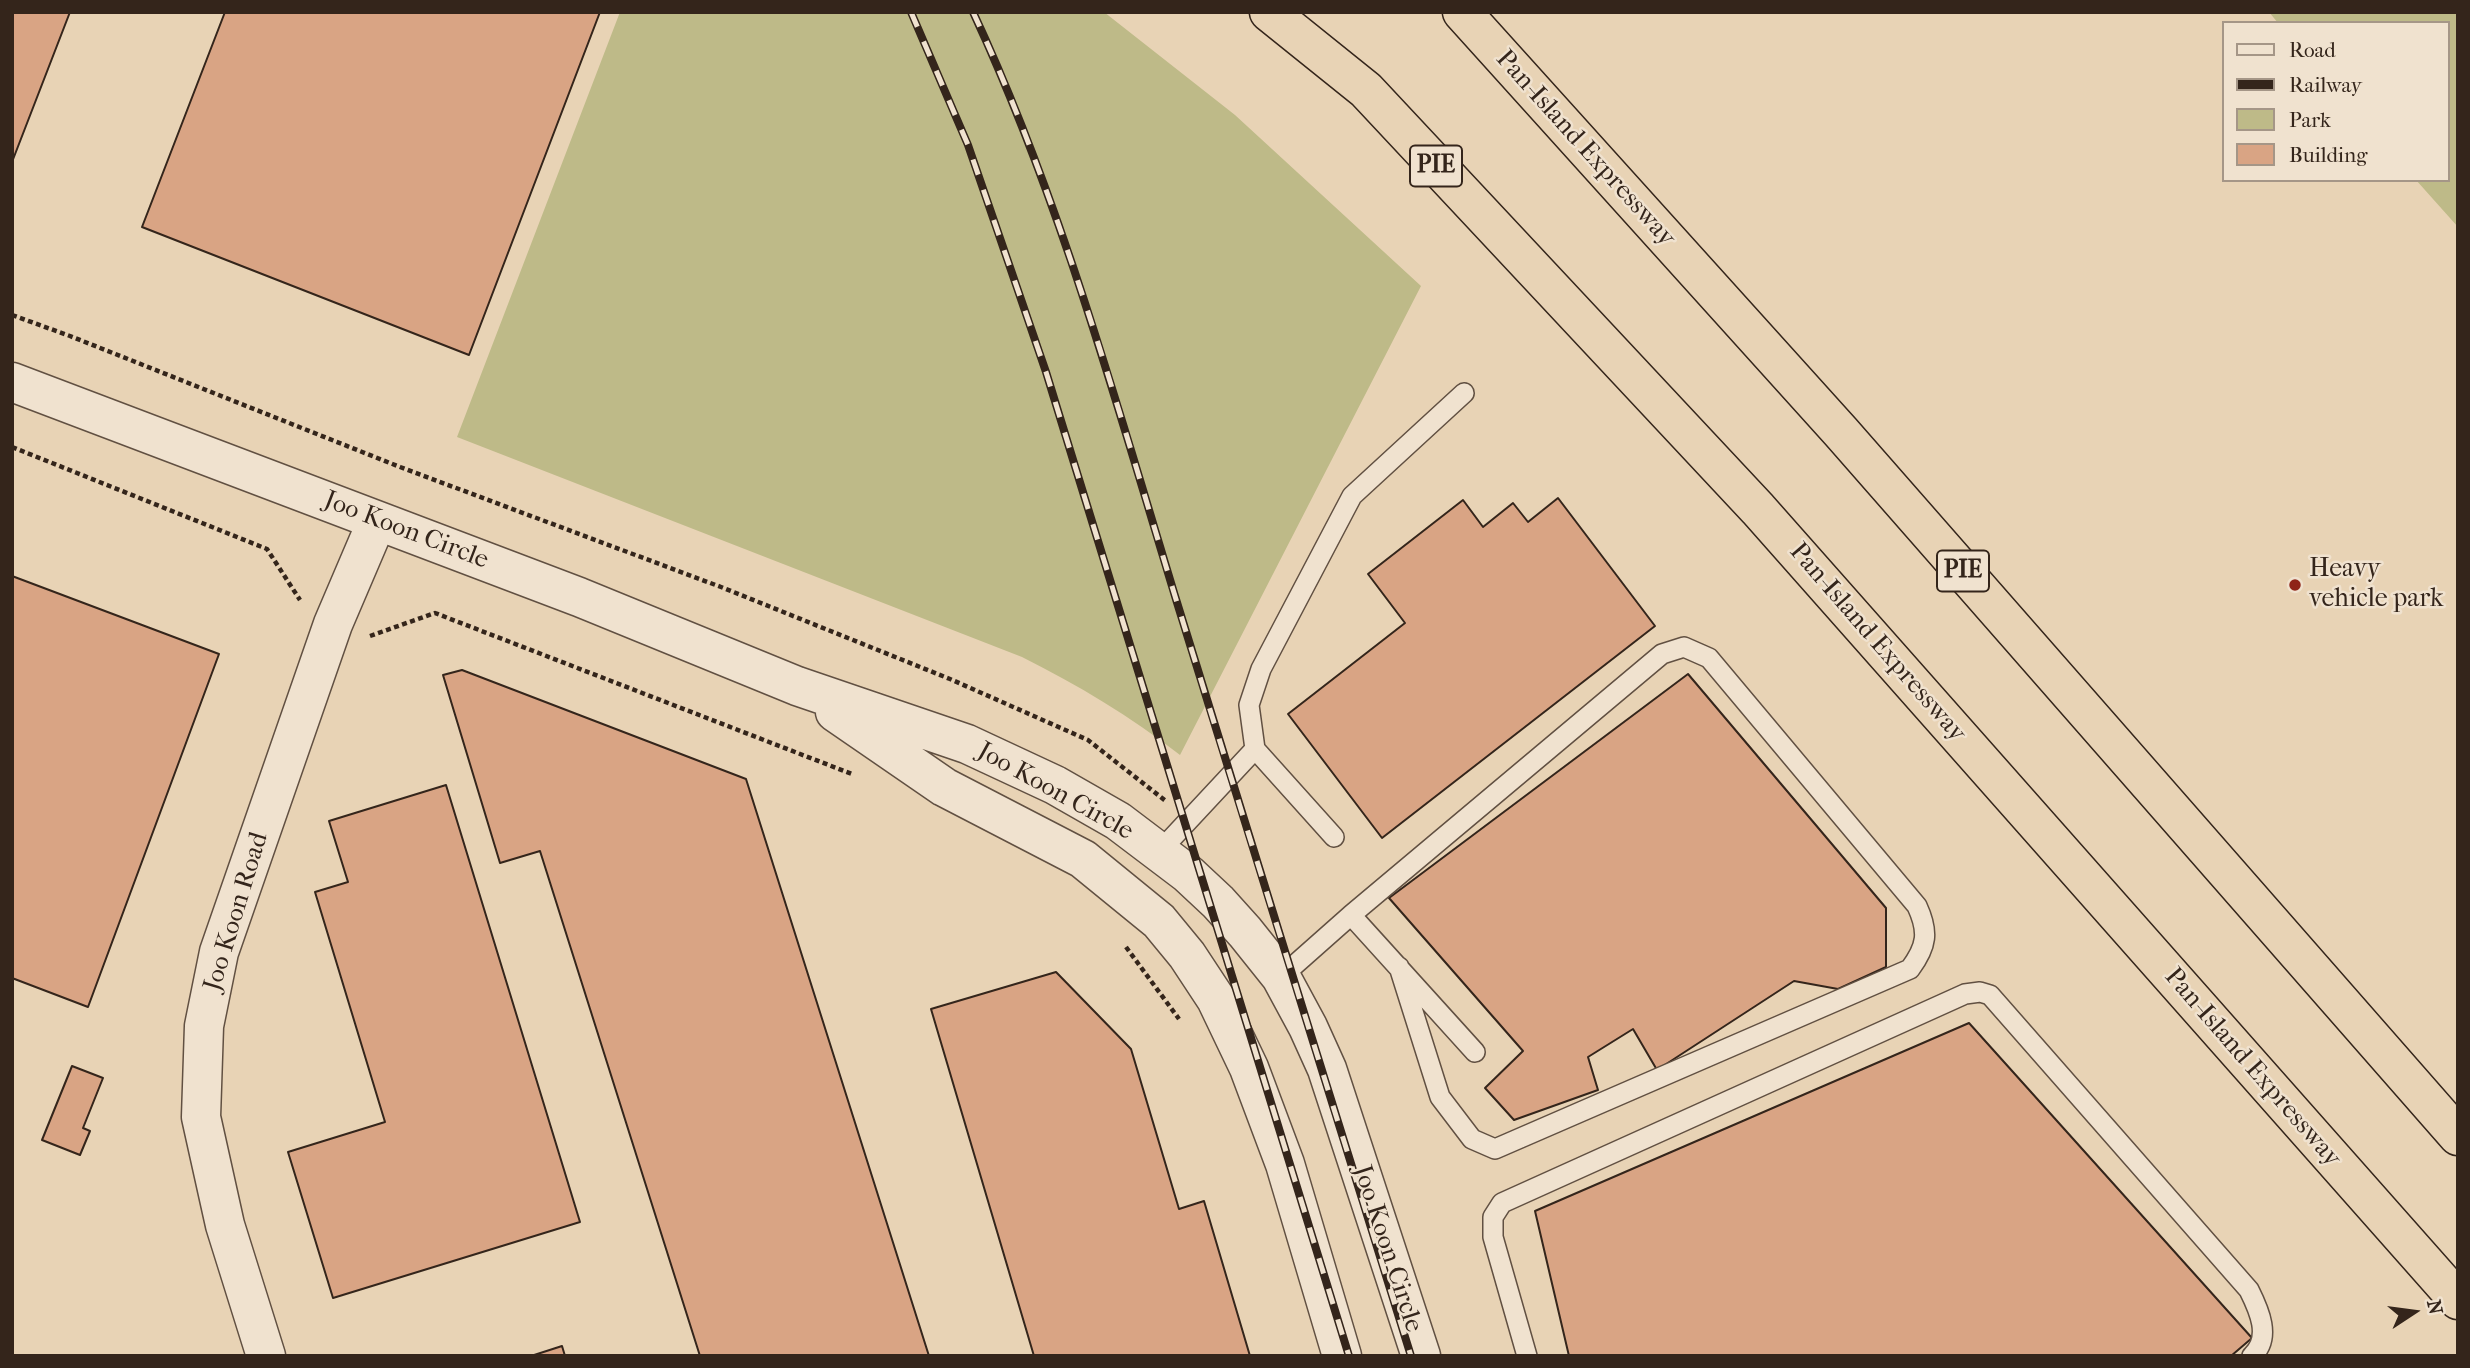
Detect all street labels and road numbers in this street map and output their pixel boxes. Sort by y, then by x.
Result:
street label: Pan-Island Expressway [1489,44,1681,254]
road number: PIE [1410,146,1462,186]
street label: Joo Koon Circle [319,485,493,577]
street label: Pan-Island Expressway [1782,537,1972,749]
road number: PIE [1937,550,1989,592]
street label: Joo Koon Circle [971,736,1139,848]
street label: Joo Koon Road [198,829,276,995]
street label: Pan-Island Expressway [2157,962,2347,1174]
street label: Joo Koon Circle [1345,1162,1429,1336]

